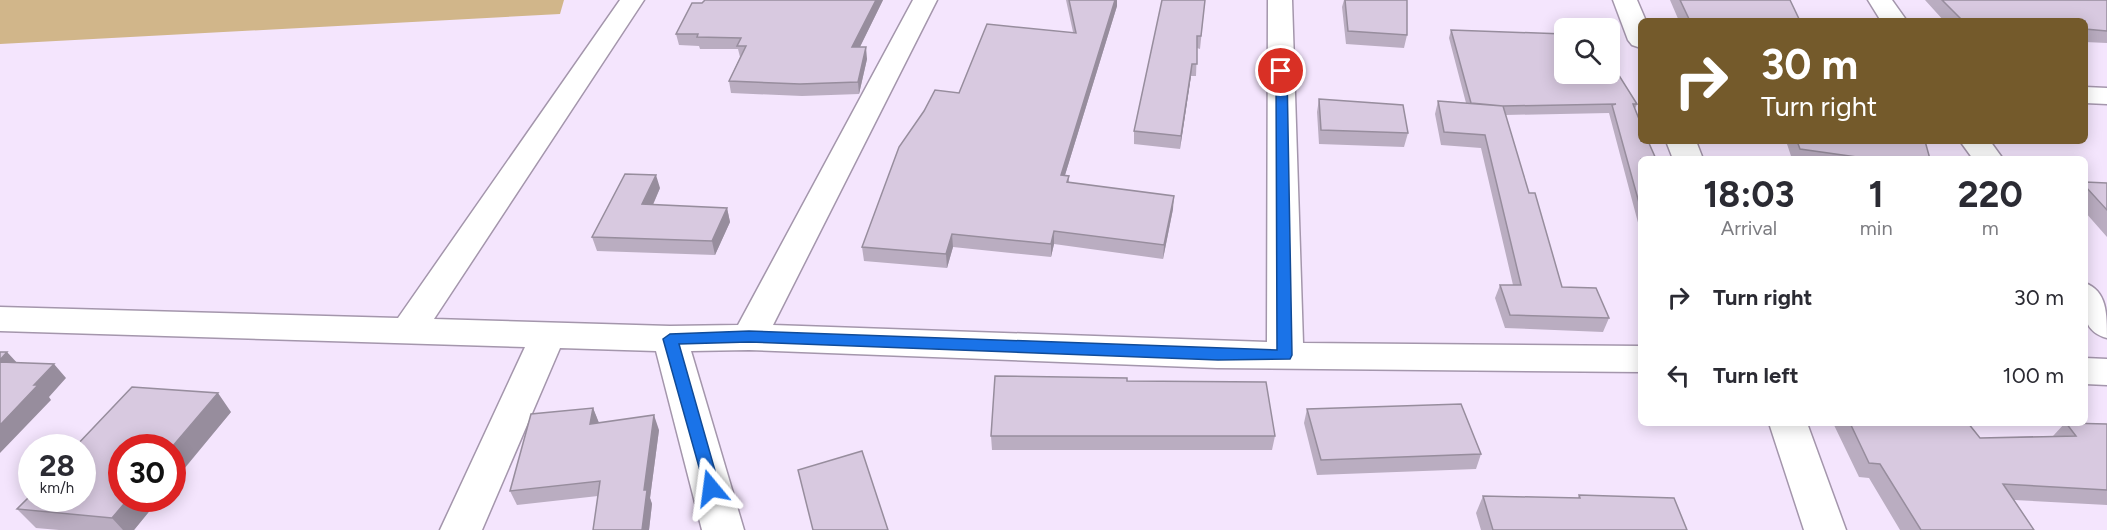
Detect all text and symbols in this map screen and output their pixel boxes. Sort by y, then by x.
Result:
map controls [1554,18,1620,84]
button: search [1554,18,1620,84]
text: 30 m [1761,39,1858,90]
icon: right [1662,42,1740,120]
pin [1255,45,1306,96]
icon: arrive [1264,54,1297,87]
text: Turn right [1761,90,1877,123]
text: 18:03 [1703,173,1795,216]
text: 1 [1869,173,1884,216]
text: 220 [1958,173,2023,216]
text: Arrival [1721,216,1777,240]
text: min [1860,216,1893,240]
text: m [1982,216,1999,240]
icon: right [1662,281,1695,314]
text: Turn right [1713,284,1812,311]
text: 30 m [2014,284,2064,311]
icon: left [1662,359,1695,392]
text: Turn left [1713,362,1799,389]
text: 100 m [2003,362,2064,389]
speed limit sign: 30 [108,434,186,512]
text: 28 [39,447,75,484]
position arrow [679,456,743,520]
text: km/h [40,479,74,497]

